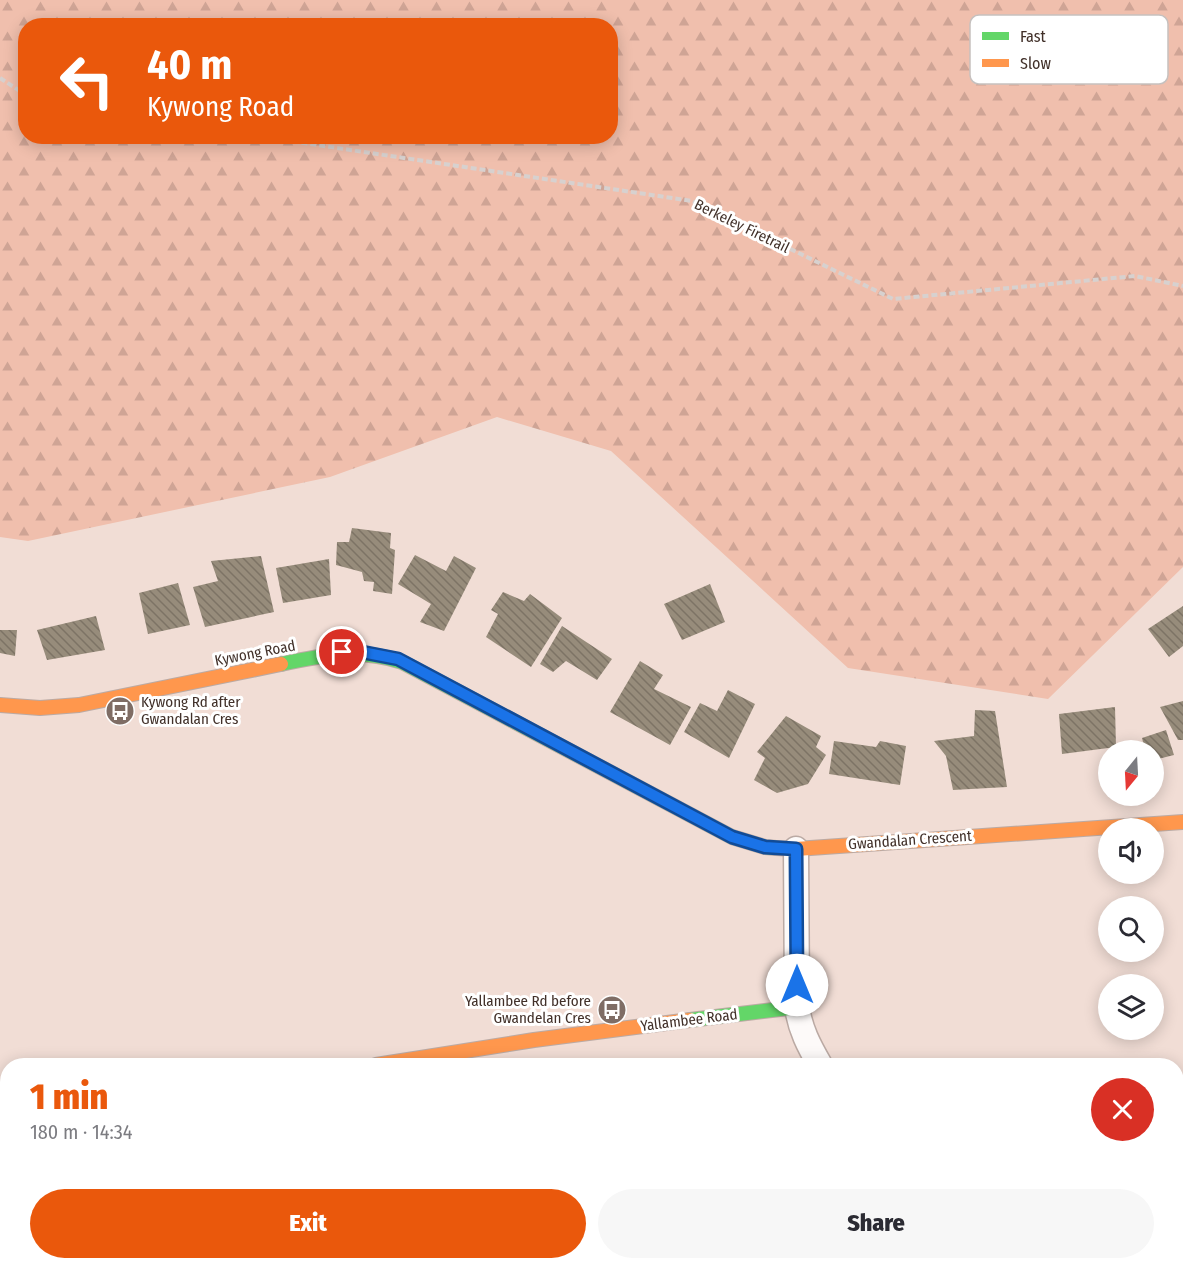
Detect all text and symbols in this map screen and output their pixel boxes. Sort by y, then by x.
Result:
legend [970,15,1168,84]
text: Fast [1020,27,1047,46]
text: 40 m [147,40,232,90]
icon: left [48,42,126,120]
text: Slow [1020,54,1051,73]
text: Kywong Road [147,91,294,123]
street label: Berkeley Firetrail [692,195,792,257]
pin [316,626,367,677]
icon: arrive [325,635,358,668]
street label: Kywong Road [213,636,297,670]
place label: Kywong Rd after Gwandalan Cres [141,693,241,728]
bus stop icon: Kywong Rd after Gwandalan Cres [104,695,136,727]
north arrow [1098,740,1164,806]
map controls [1098,740,1164,1040]
button: sound [1098,818,1164,884]
street label: Gwandalan Crescent [848,827,972,853]
button: search [1098,896,1164,962]
position arrow [765,953,829,1017]
button: layers [1098,974,1164,1040]
place label: Yallambee Rd before Gwandelan Cres [465,992,591,1027]
bus stop icon: Yallambee Rd before Gwandelan Cres [596,994,628,1026]
street label: Yallambee Road [639,1005,739,1035]
text: 1 min [30,1075,108,1119]
button: close [1091,1078,1154,1141]
text: 180 m · 14:34 [30,1120,132,1144]
button: Exit [30,1189,586,1258]
button: Share [598,1189,1154,1258]

